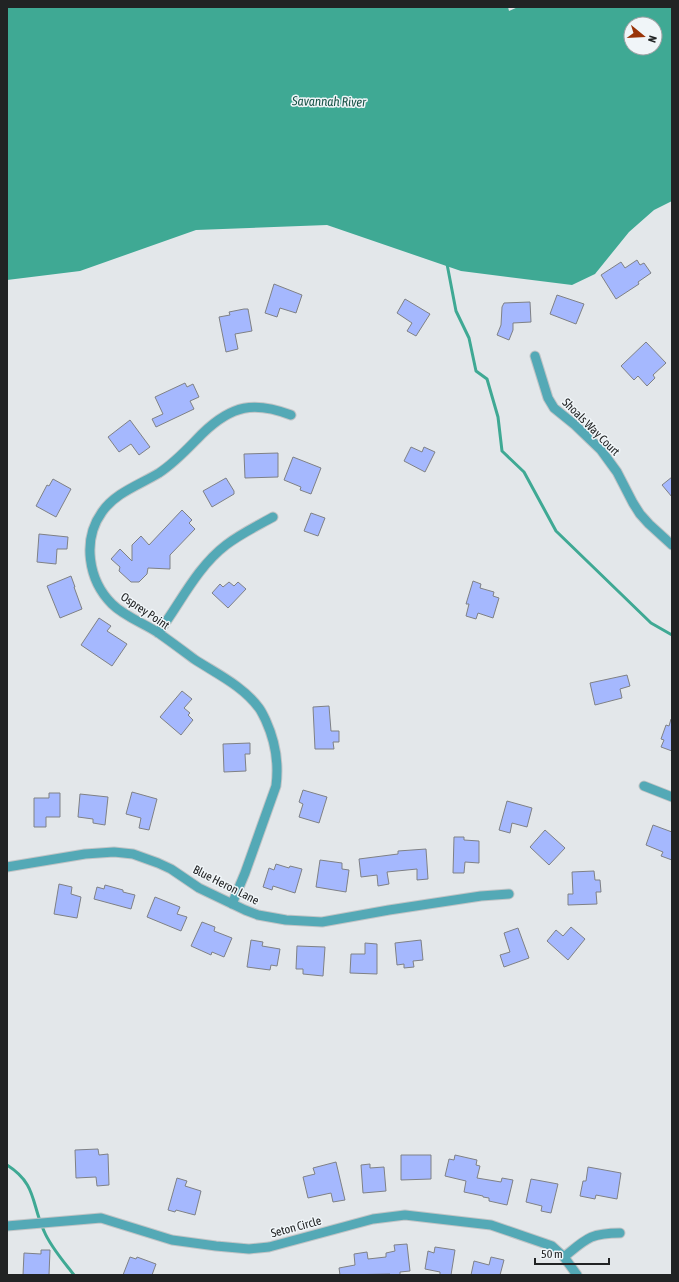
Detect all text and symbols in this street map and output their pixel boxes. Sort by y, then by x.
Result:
north arrow [623,16,663,56]
text: N [646,34,659,44]
water label: Savannah River [291,93,367,110]
street label: Shoals Way Court [559,395,623,459]
street label: Osprey Point [118,590,173,633]
street label: Blue Heron Lane [191,862,261,908]
street label: Seton Circle [269,1214,323,1240]
scale bar [535,1240,609,1266]
text: 50 m [541,1247,563,1261]

